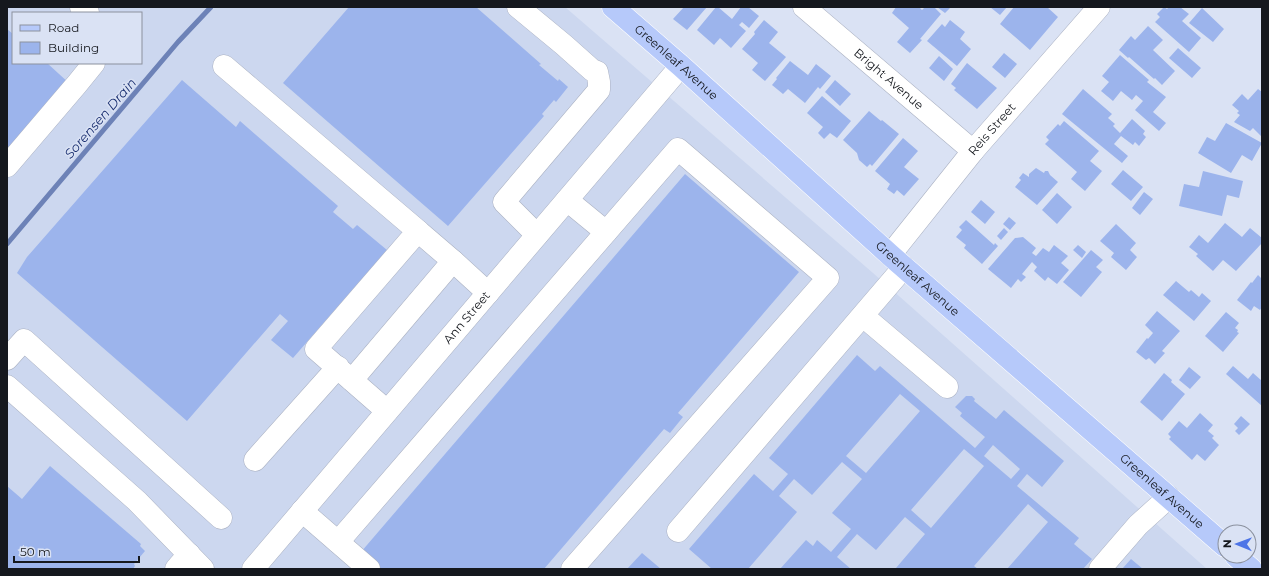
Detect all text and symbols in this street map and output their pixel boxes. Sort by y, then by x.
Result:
legend [12,12,142,64]
text: Road [48,20,79,35]
street label: Greenleaf Avenue [632,21,721,103]
text: Building [48,40,99,55]
street label: Bright Avenue [851,45,927,112]
water label: Sorensen Drain [61,75,139,161]
street label: Reis Street [965,100,1019,158]
street label: Greenleaf Avenue [873,238,963,319]
street label: Ann Street [440,288,493,347]
street label: Greenleaf Avenue [1117,450,1207,531]
north arrow [1217,524,1257,564]
scale bar [14,538,139,564]
text: N [1220,539,1234,548]
text: 50 m [20,544,51,559]

